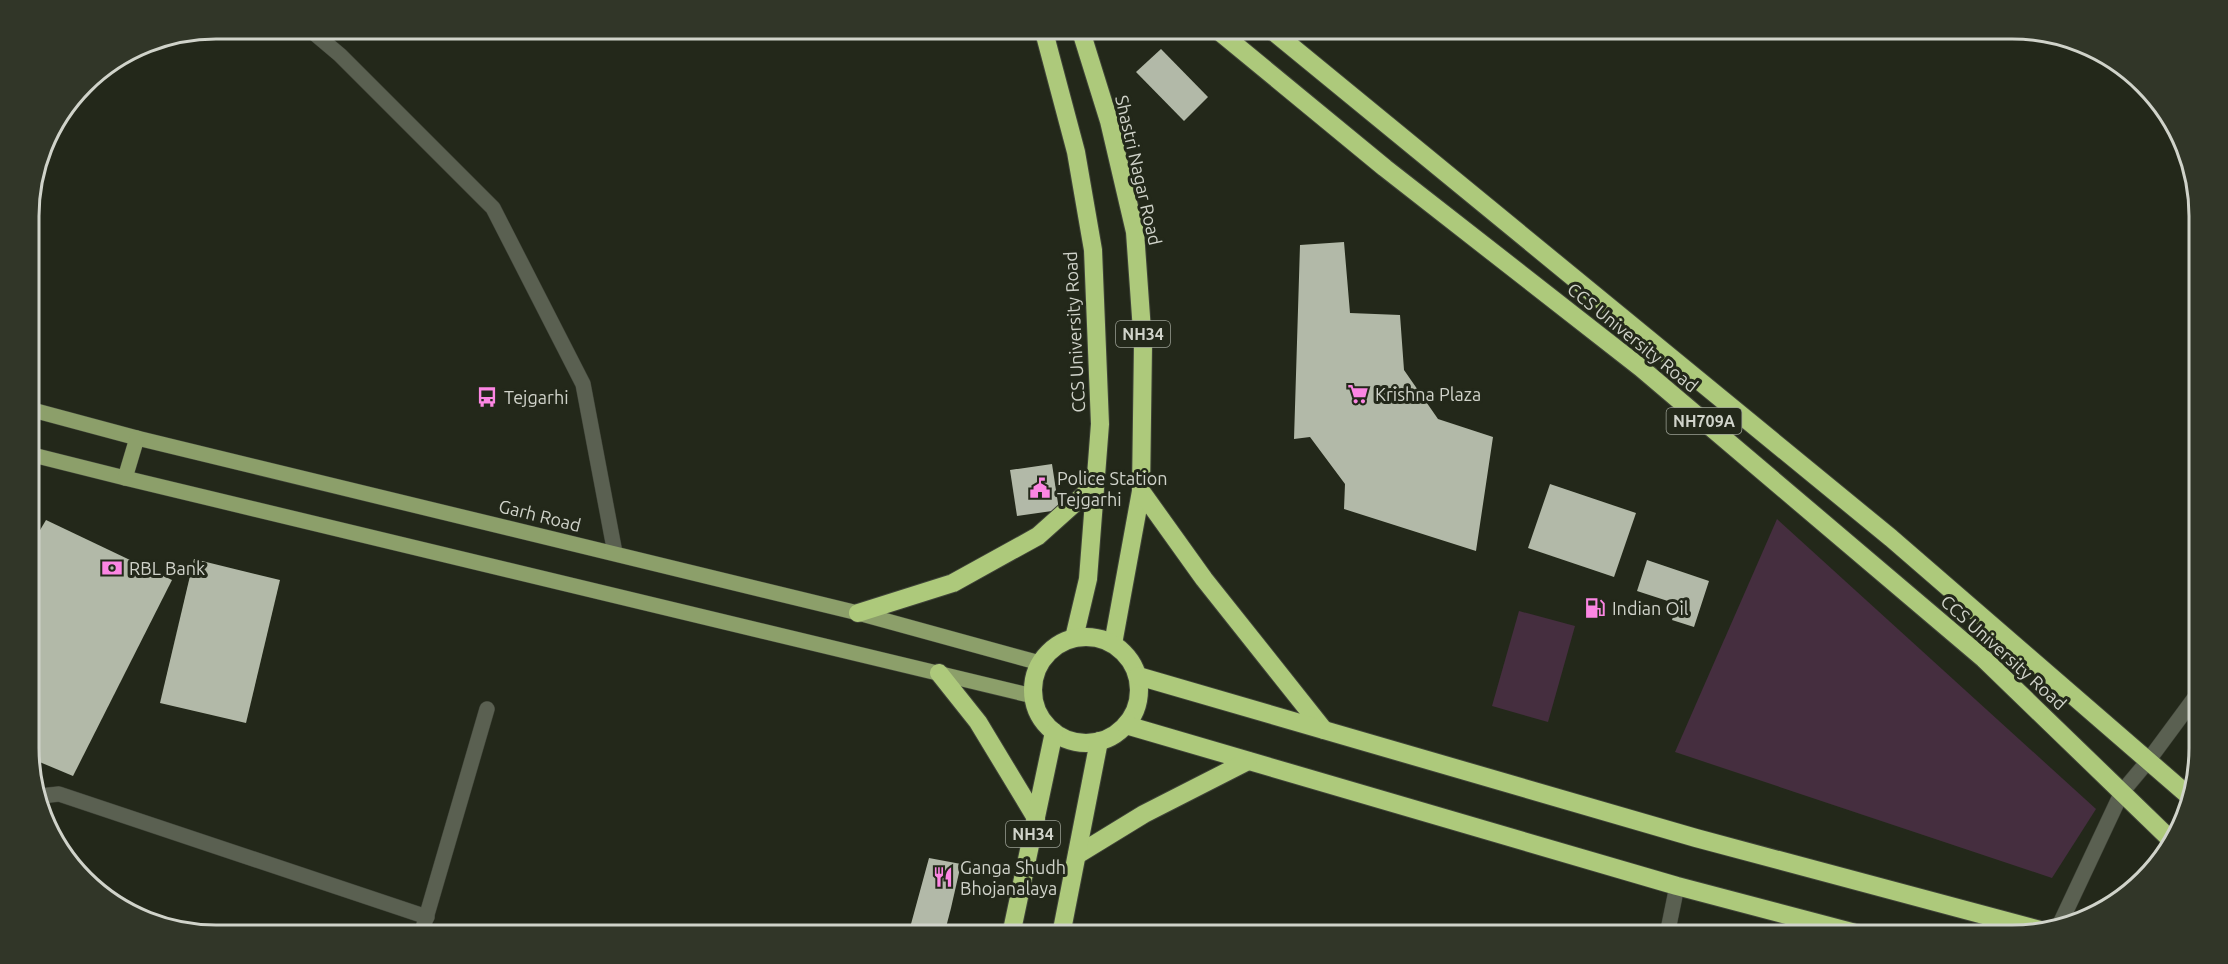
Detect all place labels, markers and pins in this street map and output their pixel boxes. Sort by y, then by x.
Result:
supermarket icon: Krishna Plaza [1346,382,1370,406]
place label: Krishna Plaza [1375,384,1481,404]
bus stop icon: Tejgarhi [475,385,499,409]
place label: Tejgarhi [504,387,569,407]
place label: Police Station Tejgarhi [1057,468,1168,509]
public building icon: Police Station Tejgarhi [1028,476,1052,500]
bank icon: RBL Bank [100,556,124,580]
place label: RBL Bank [129,558,205,578]
fuel station icon: Indian Oil [1583,596,1607,620]
place label: Indian Oil [1612,598,1689,618]
place label: Ganga Shudh Bhojanalaya [960,857,1066,898]
restaurant icon: Ganga Shudh Bhojanalaya [931,865,955,889]

